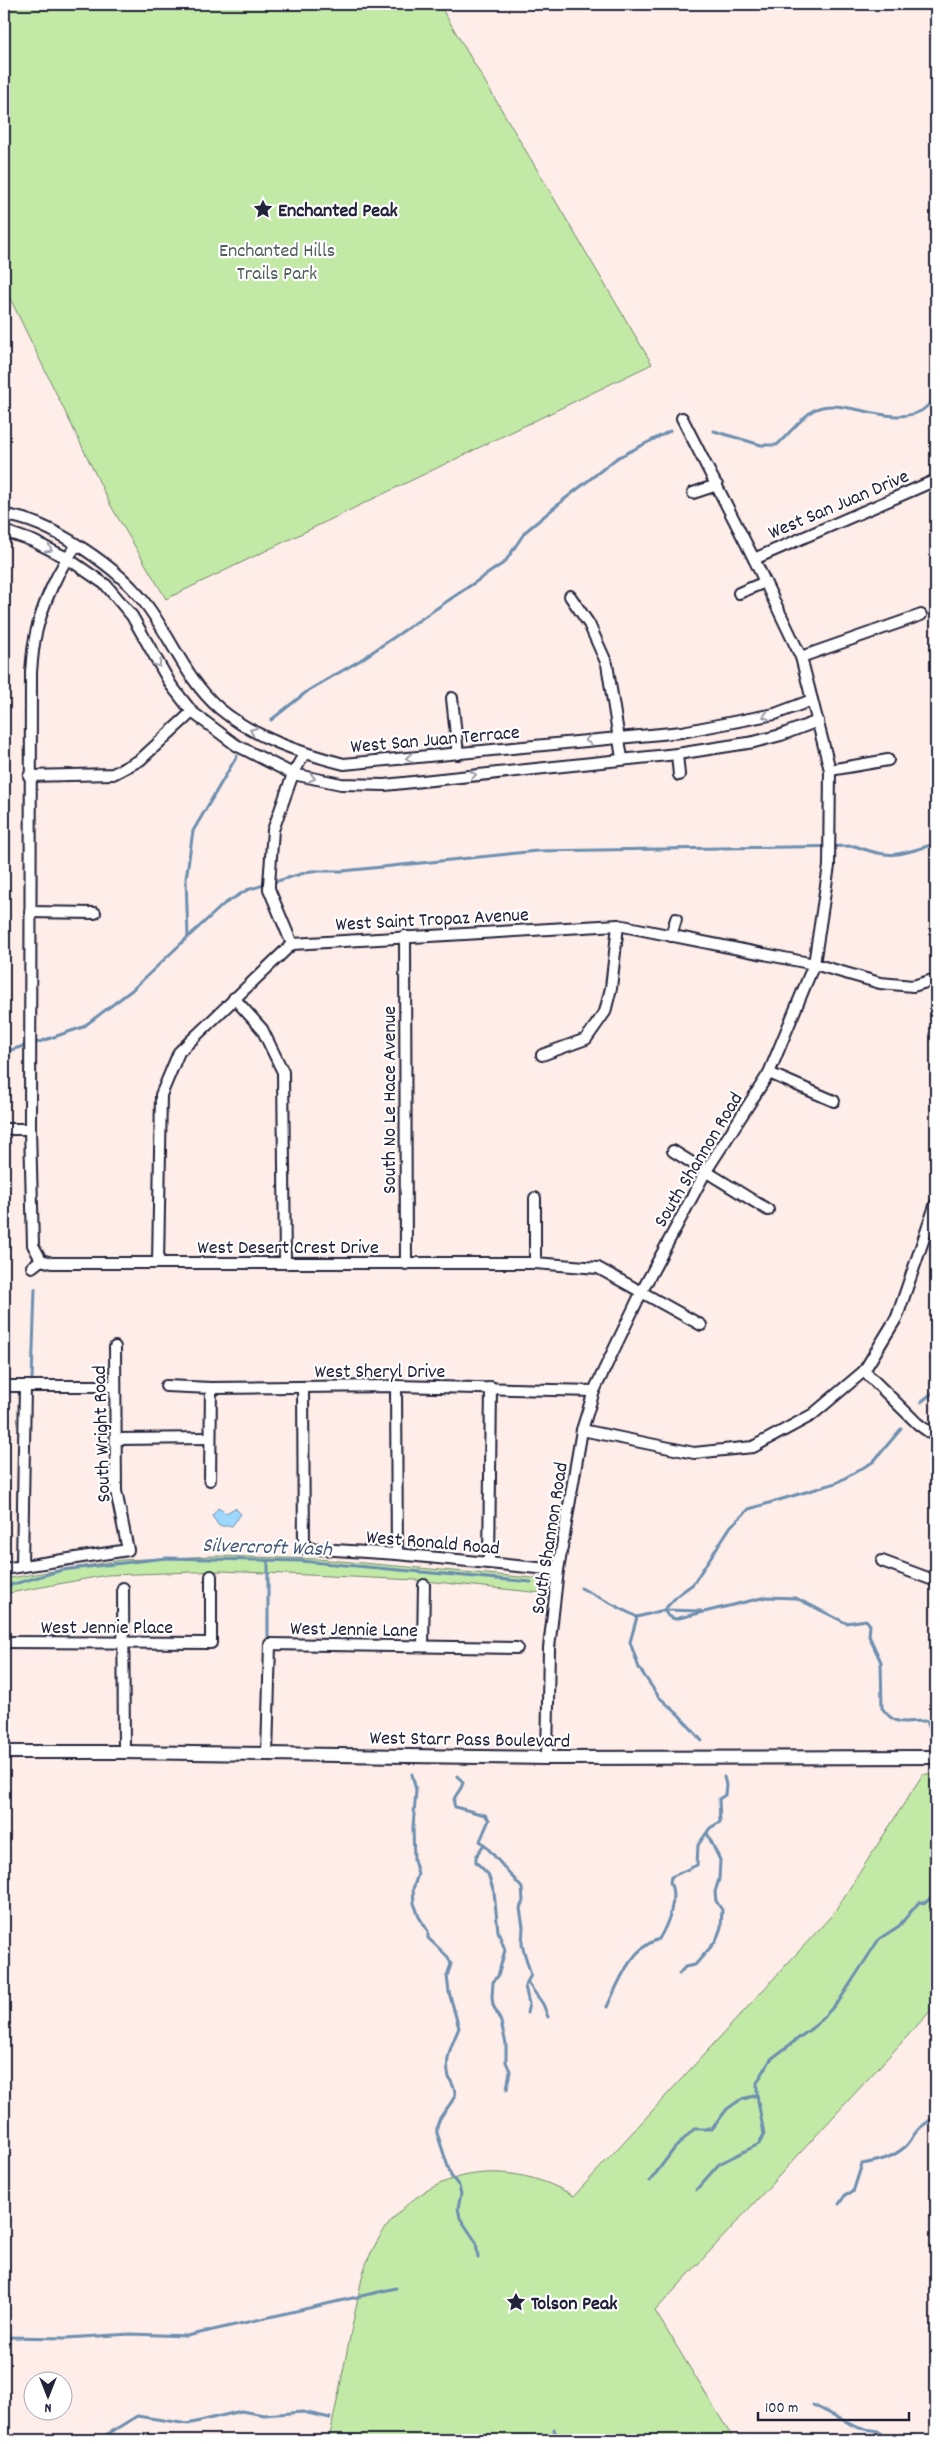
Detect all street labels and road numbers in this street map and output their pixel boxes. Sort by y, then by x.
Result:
street label: West San Juan Drive [765,463,914,548]
street label: West San Juan Terrace [350,720,521,762]
street label: West Saint Tropaz Avenue [335,902,530,940]
street label: South No Le Hace Avenue [377,1006,405,1194]
street label: South Shannon Road [648,1088,751,1234]
street label: West Desert Crest Drive [197,1235,379,1263]
street label: West Sheryl Drive [315,1359,446,1387]
street label: South Wright Road [87,1365,119,1503]
street label: South Shannon Road [525,1461,577,1616]
street label: West Ronald Road [365,1524,501,1564]
street label: West Jennie Place [41,1615,173,1643]
street label: West Jennie Lane [290,1616,418,1646]
street label: West Starr Pass Boulevard [369,1725,570,1757]

